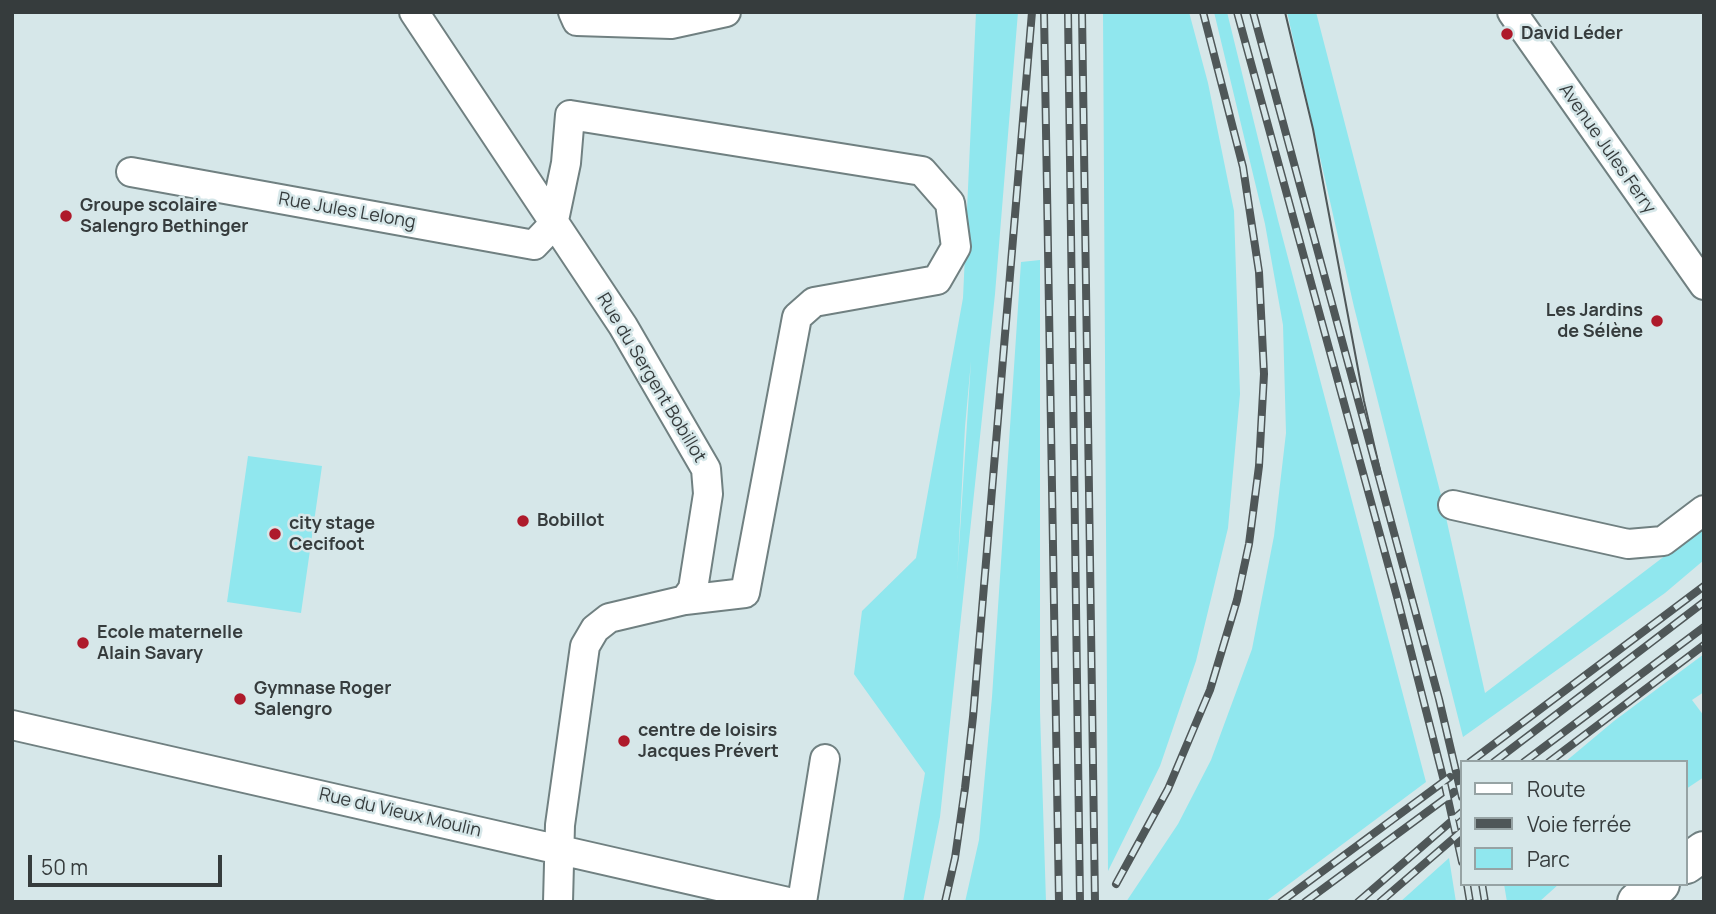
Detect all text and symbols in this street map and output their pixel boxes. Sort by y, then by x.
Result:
place label: David Léder [1521,23,1623,45]
marker: David Léder [1499,26,1515,42]
street label: Avenue Jules Ferry [1554,80,1660,218]
street label: Rue Jules Lelong [277,188,417,234]
place label: Groupe scolaire Salengro Bethinger [80,195,249,238]
marker: Groupe scolaire Salengro Bethinger [58,208,74,224]
street label: Rue du Sergent Bobillot [592,289,710,467]
place label: Les Jardins de Sélène [1546,300,1643,342]
marker: Les Jardins de Sélène [1649,313,1665,329]
place label: Bobillot [537,510,605,532]
place label: city stage Cecifoot [289,513,375,556]
marker: Bobillot [515,513,531,529]
marker: city stage Cecifoot [267,526,283,542]
place label: Ecole maternelle Alain Savary [97,622,243,664]
marker: Ecole maternelle Alain Savary [75,635,91,651]
place label: Gymnase Roger Salengro [254,678,391,720]
marker: Gymnase Roger Salengro [232,691,248,707]
place label: centre de loisirs Jacques Prévert [638,720,779,762]
marker: centre de loisirs Jacques Prévert [616,733,632,749]
legend [1460,760,1688,886]
text: Route [1527,775,1585,803]
street label: Rue du Vieux Moulin [317,784,483,842]
text: Voie ferrée [1527,810,1631,838]
scale bar [32,841,226,885]
text: Parc [1527,845,1570,873]
text: 50 m [41,853,88,881]

